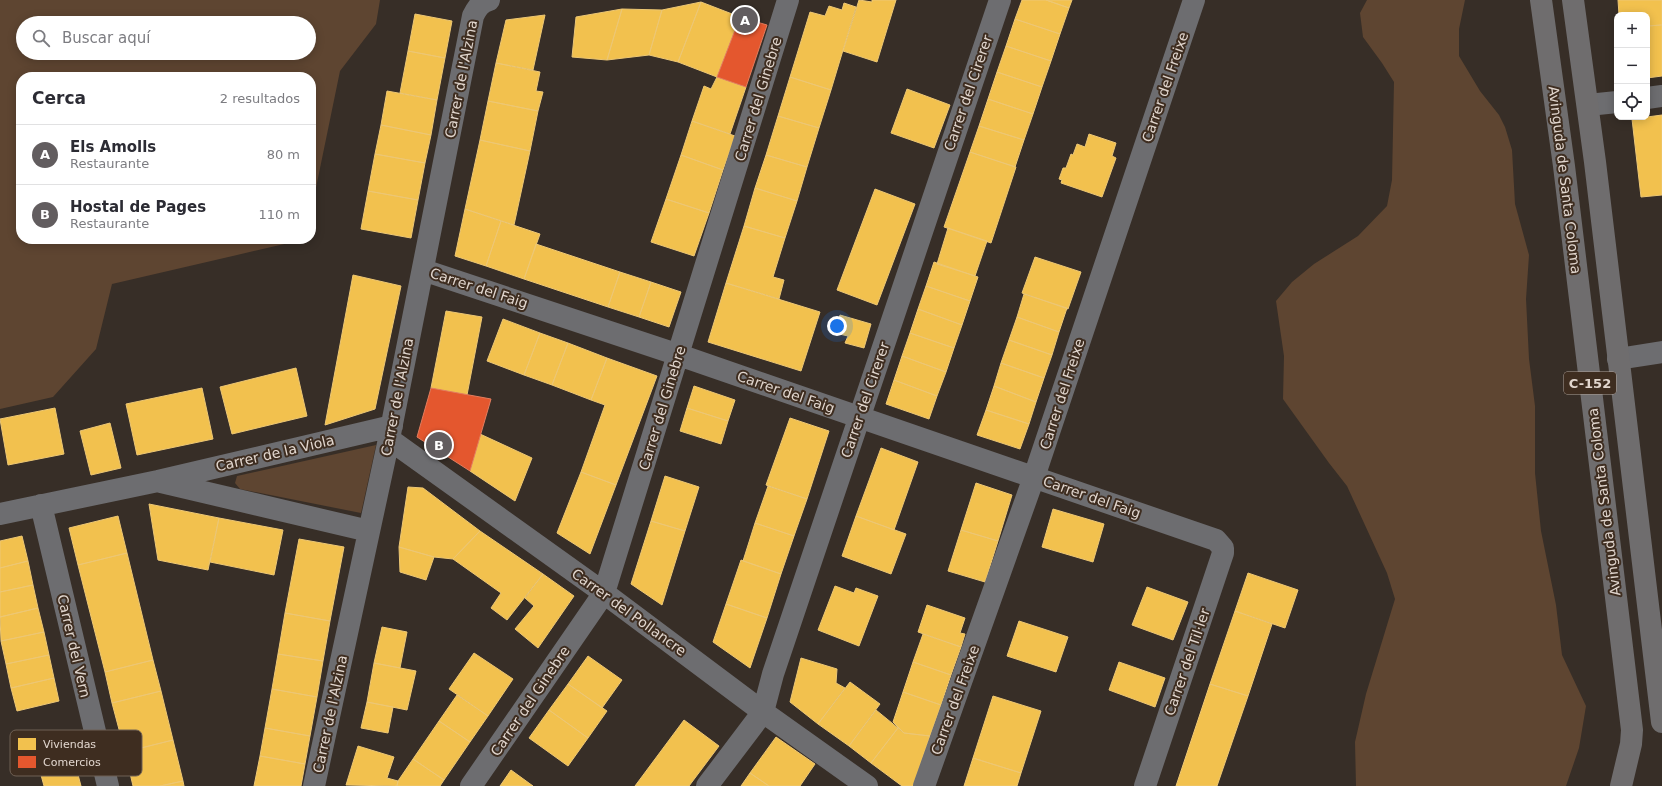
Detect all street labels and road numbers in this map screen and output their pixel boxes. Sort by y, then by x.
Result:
street label: Carrer de l'Alzina [442,19,480,139]
street label: Carrer del Freixe [1139,30,1191,144]
street label: Carrer del Cirerer [941,33,995,153]
street label: Carrer del Ginebre [731,35,785,163]
street label: Avinguda de Santa Coloma [1546,85,1584,275]
street label: Carrer del Faig [428,265,530,311]
street label: Carrer de l'Alzina [378,337,416,457]
street label: Carrer del Freixe [1037,337,1087,451]
street label: Carrer del Cirerer [838,340,892,460]
street label: Carrer del Ginebre [635,344,689,472]
street label: Carrer del Faig [735,368,837,416]
road number: C-152 [1564,372,1616,394]
street label: Avinguda de Santa Coloma [1585,407,1623,597]
street label: Carrer de la Viola [214,432,336,474]
street label: Carrer del Faig [1041,473,1143,521]
street label: Carrer del Pollancre [569,565,689,659]
street label: Carrer del Vern [54,593,94,699]
street label: Carrer del Til·ler [1161,606,1213,718]
street label: Carrer del Ginebre [487,643,573,759]
street label: Carrer del Freixe [928,643,982,757]
street label: Carrer de l'Alzina [310,654,350,774]

